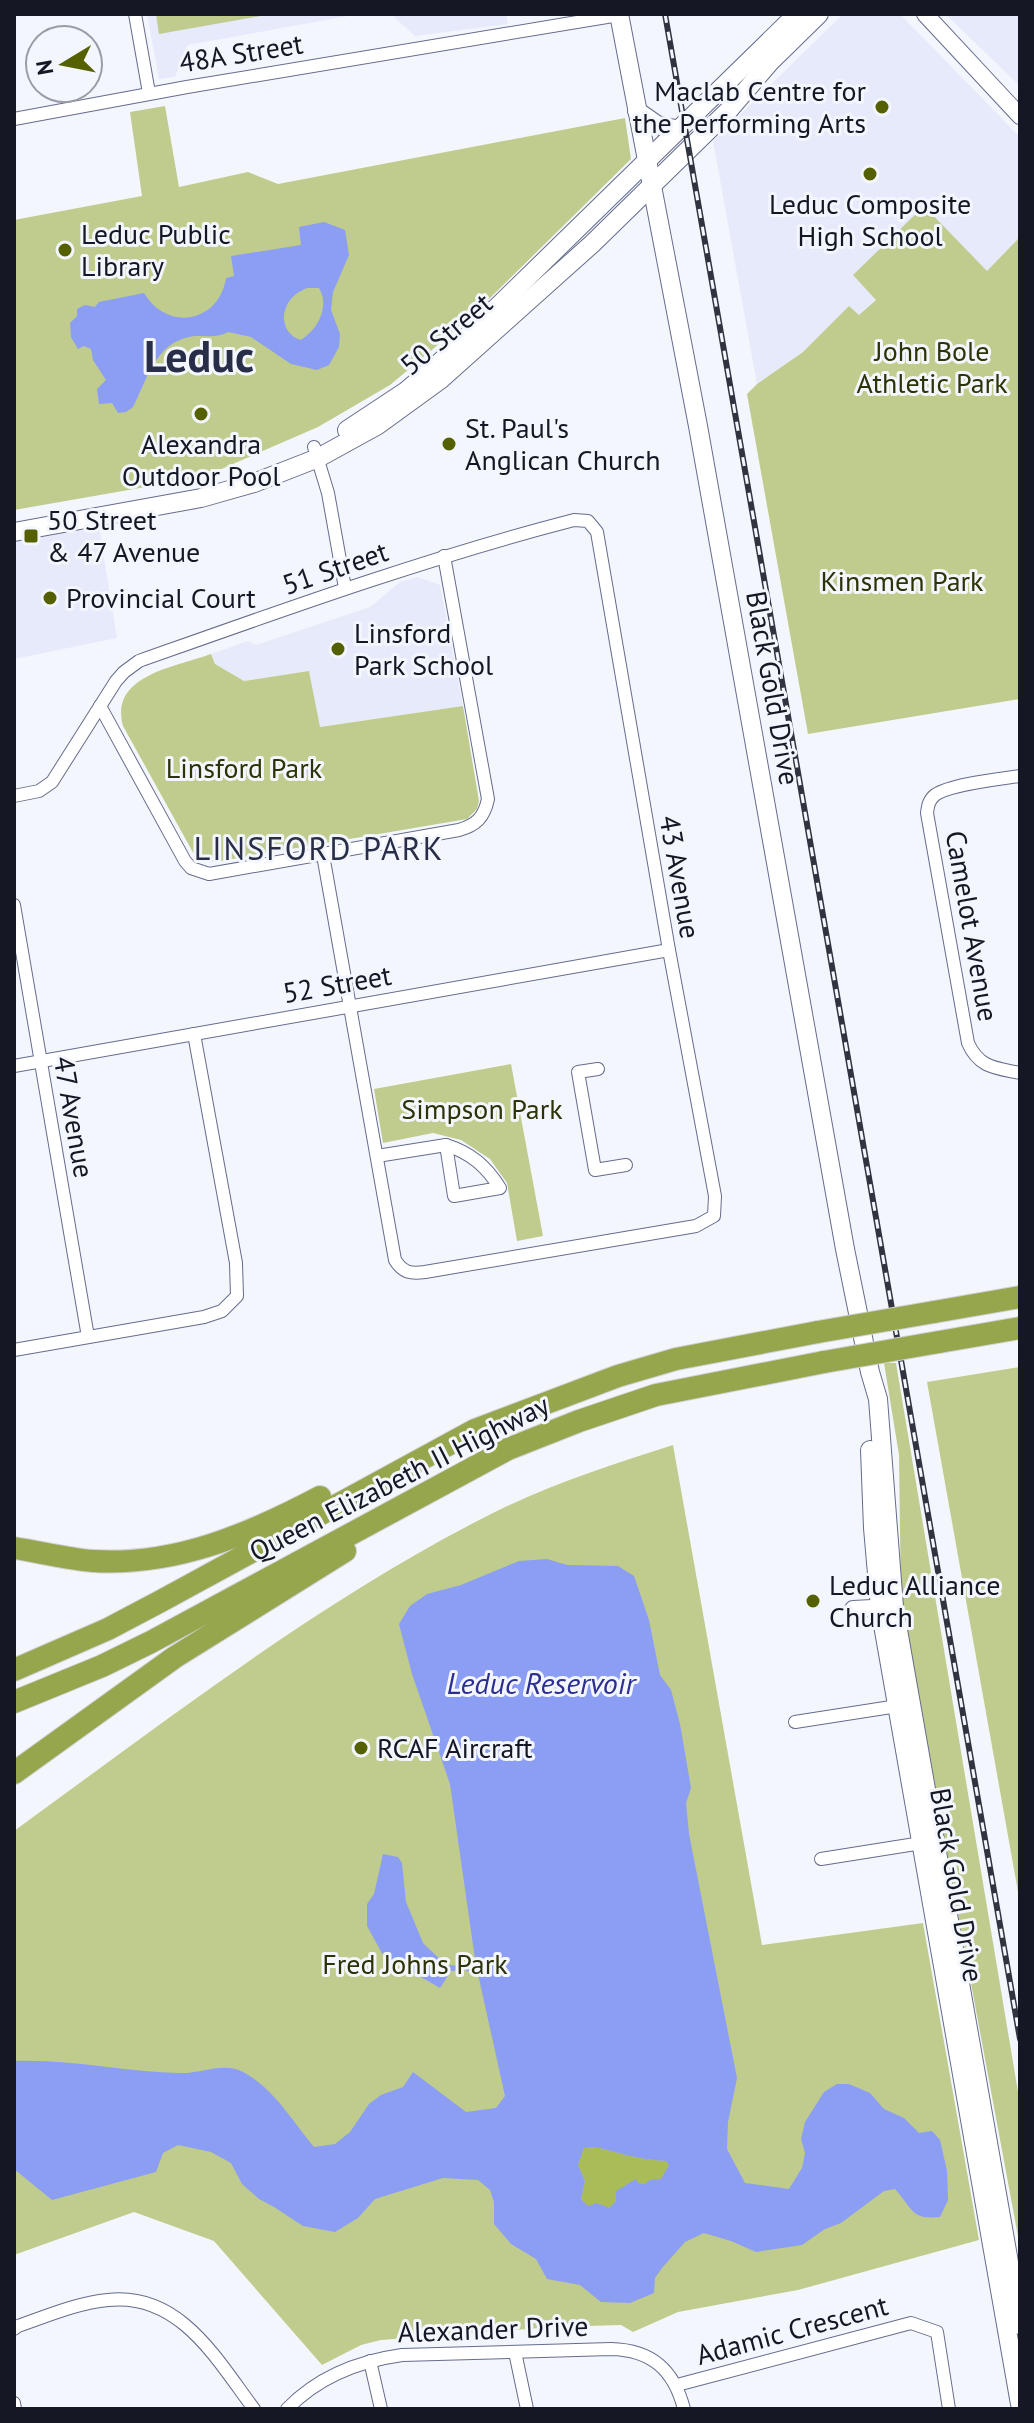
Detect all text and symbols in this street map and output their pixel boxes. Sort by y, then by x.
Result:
north arrow [24,24,104,104]
street label: 48A Street [176,24,306,81]
text: N [29,58,59,77]
place label: Maclab Centre for the Performing Arts [633,72,866,141]
marker: Maclab Centre for the Performing Arts [873,98,891,116]
marker: Leduc Composite High School [861,165,879,183]
place label: Leduc Composite High School [769,185,971,254]
place label: Leduc Public Library [81,215,231,284]
marker: Leduc Public Library [56,241,74,259]
street label: 50 Street [392,284,500,383]
district label: Leduc [144,327,254,384]
park label: John Bole Athletic Park [856,332,1008,401]
marker: Alexandra Outdoor Pool [192,405,210,423]
place label: St. Paul's Anglican Church [465,409,661,478]
place label: Alexandra Outdoor Pool [122,425,280,494]
marker: St. Paul's Anglican Church [440,435,458,453]
place label: 50 Street & 47 Avenue [47,501,200,570]
marker: 50 Street & 47 Avenue [22,527,40,545]
street label: 51 Street [277,532,393,603]
park label: Kinsmen Park [821,562,984,599]
place label: Provincial Court [66,579,256,616]
street label: Black Gold Drive [738,588,809,788]
marker: Provincial Court [41,589,59,607]
place label: Linsford Park School [354,614,493,683]
marker: Linsford Park School [329,640,347,658]
park label: Linsford Park [166,749,323,786]
street label: 43 Avenue [651,812,710,941]
district label: LINSFORD PARK [194,827,444,869]
street label: Camelot Avenue [938,828,1007,1024]
street label: 52 Street [280,956,395,1011]
street label: 47 Avenue [46,1053,103,1181]
park label: Simpson Park [401,1090,563,1127]
street label: Queen Elizabeth II Highway [243,1386,555,1569]
place label: Leduc Alliance Church [829,1566,1000,1635]
marker: Leduc Alliance Church [804,1592,822,1610]
water label: Leduc Reservoir [447,1663,637,1702]
place label: RCAF Aircraft [377,1729,533,1766]
marker: RCAF Aircraft [352,1739,370,1757]
street label: Black Gold Drive [922,1785,993,1985]
park label: Fred Johns Park [322,1945,508,1982]
street label: Adamic Crescent [692,2286,892,2373]
street label: Alexander Drive [397,2307,589,2350]

